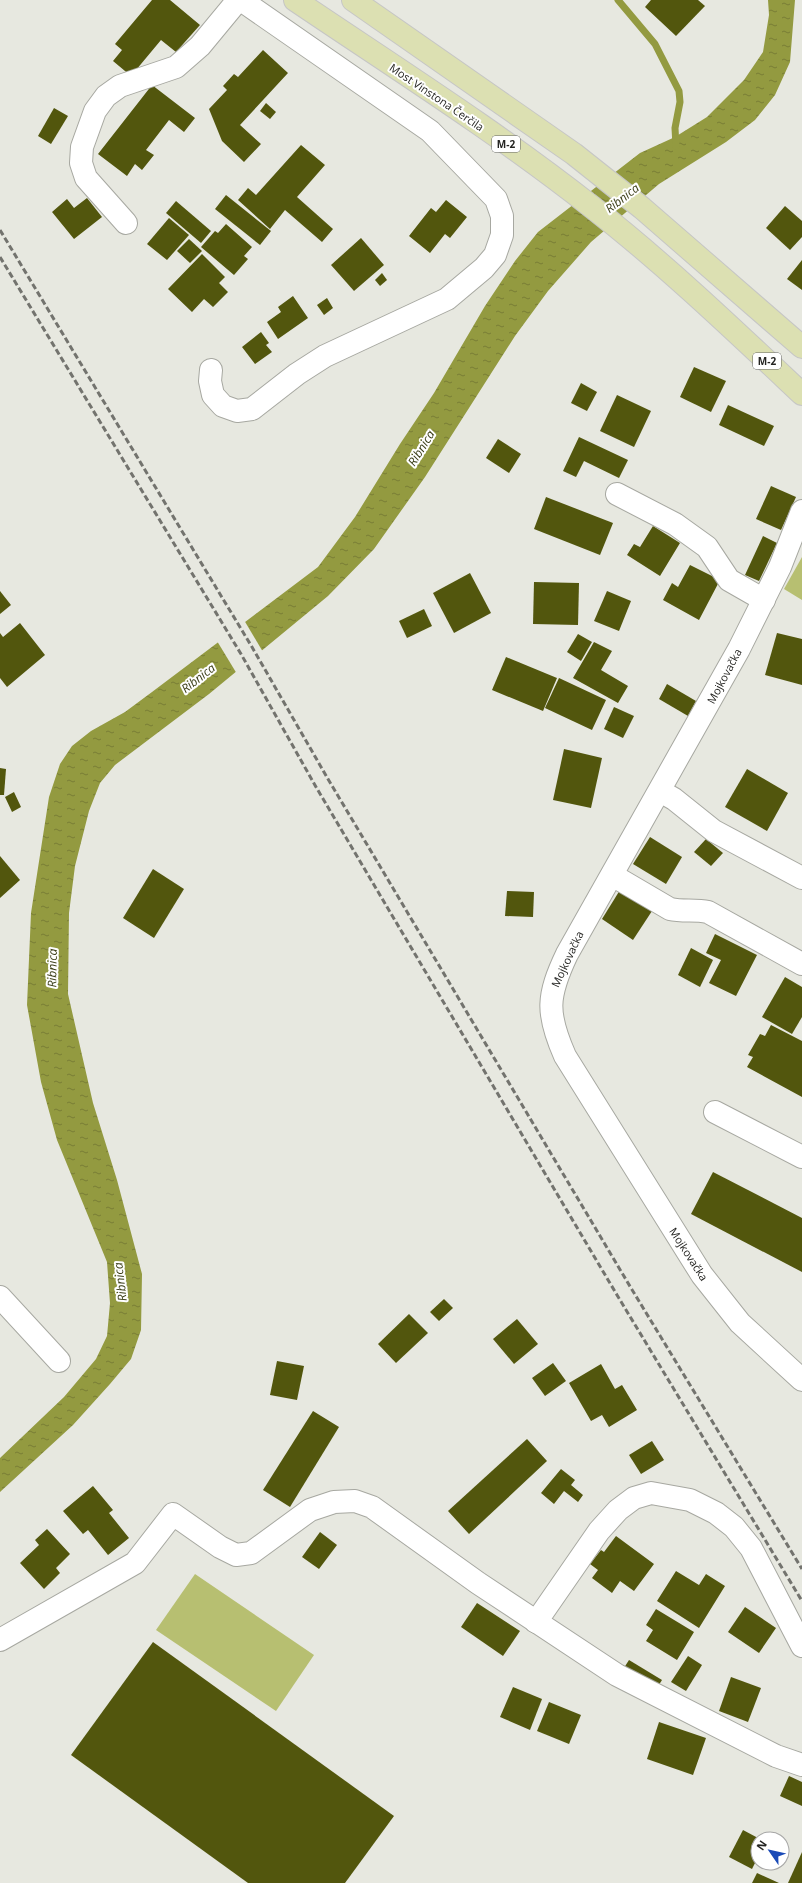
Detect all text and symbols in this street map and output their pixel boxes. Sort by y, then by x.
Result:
street label: Most Vinstona Čerčila [387,60,487,134]
road number: M-2 [492,136,520,152]
water label: Ribnica [601,179,643,217]
road number: M-2 [753,353,781,369]
water label: Ribnica [403,427,439,469]
street label: Mojkovačka [703,646,745,706]
water label: Ribnica [177,659,219,697]
street label: Mojkovačka [547,928,587,990]
water label: Ribnica [43,948,61,988]
street label: Mojkovačka [666,1225,712,1283]
water label: Ribnica [109,1261,131,1302]
north arrow [750,1831,790,1871]
text: N [753,1837,770,1853]

